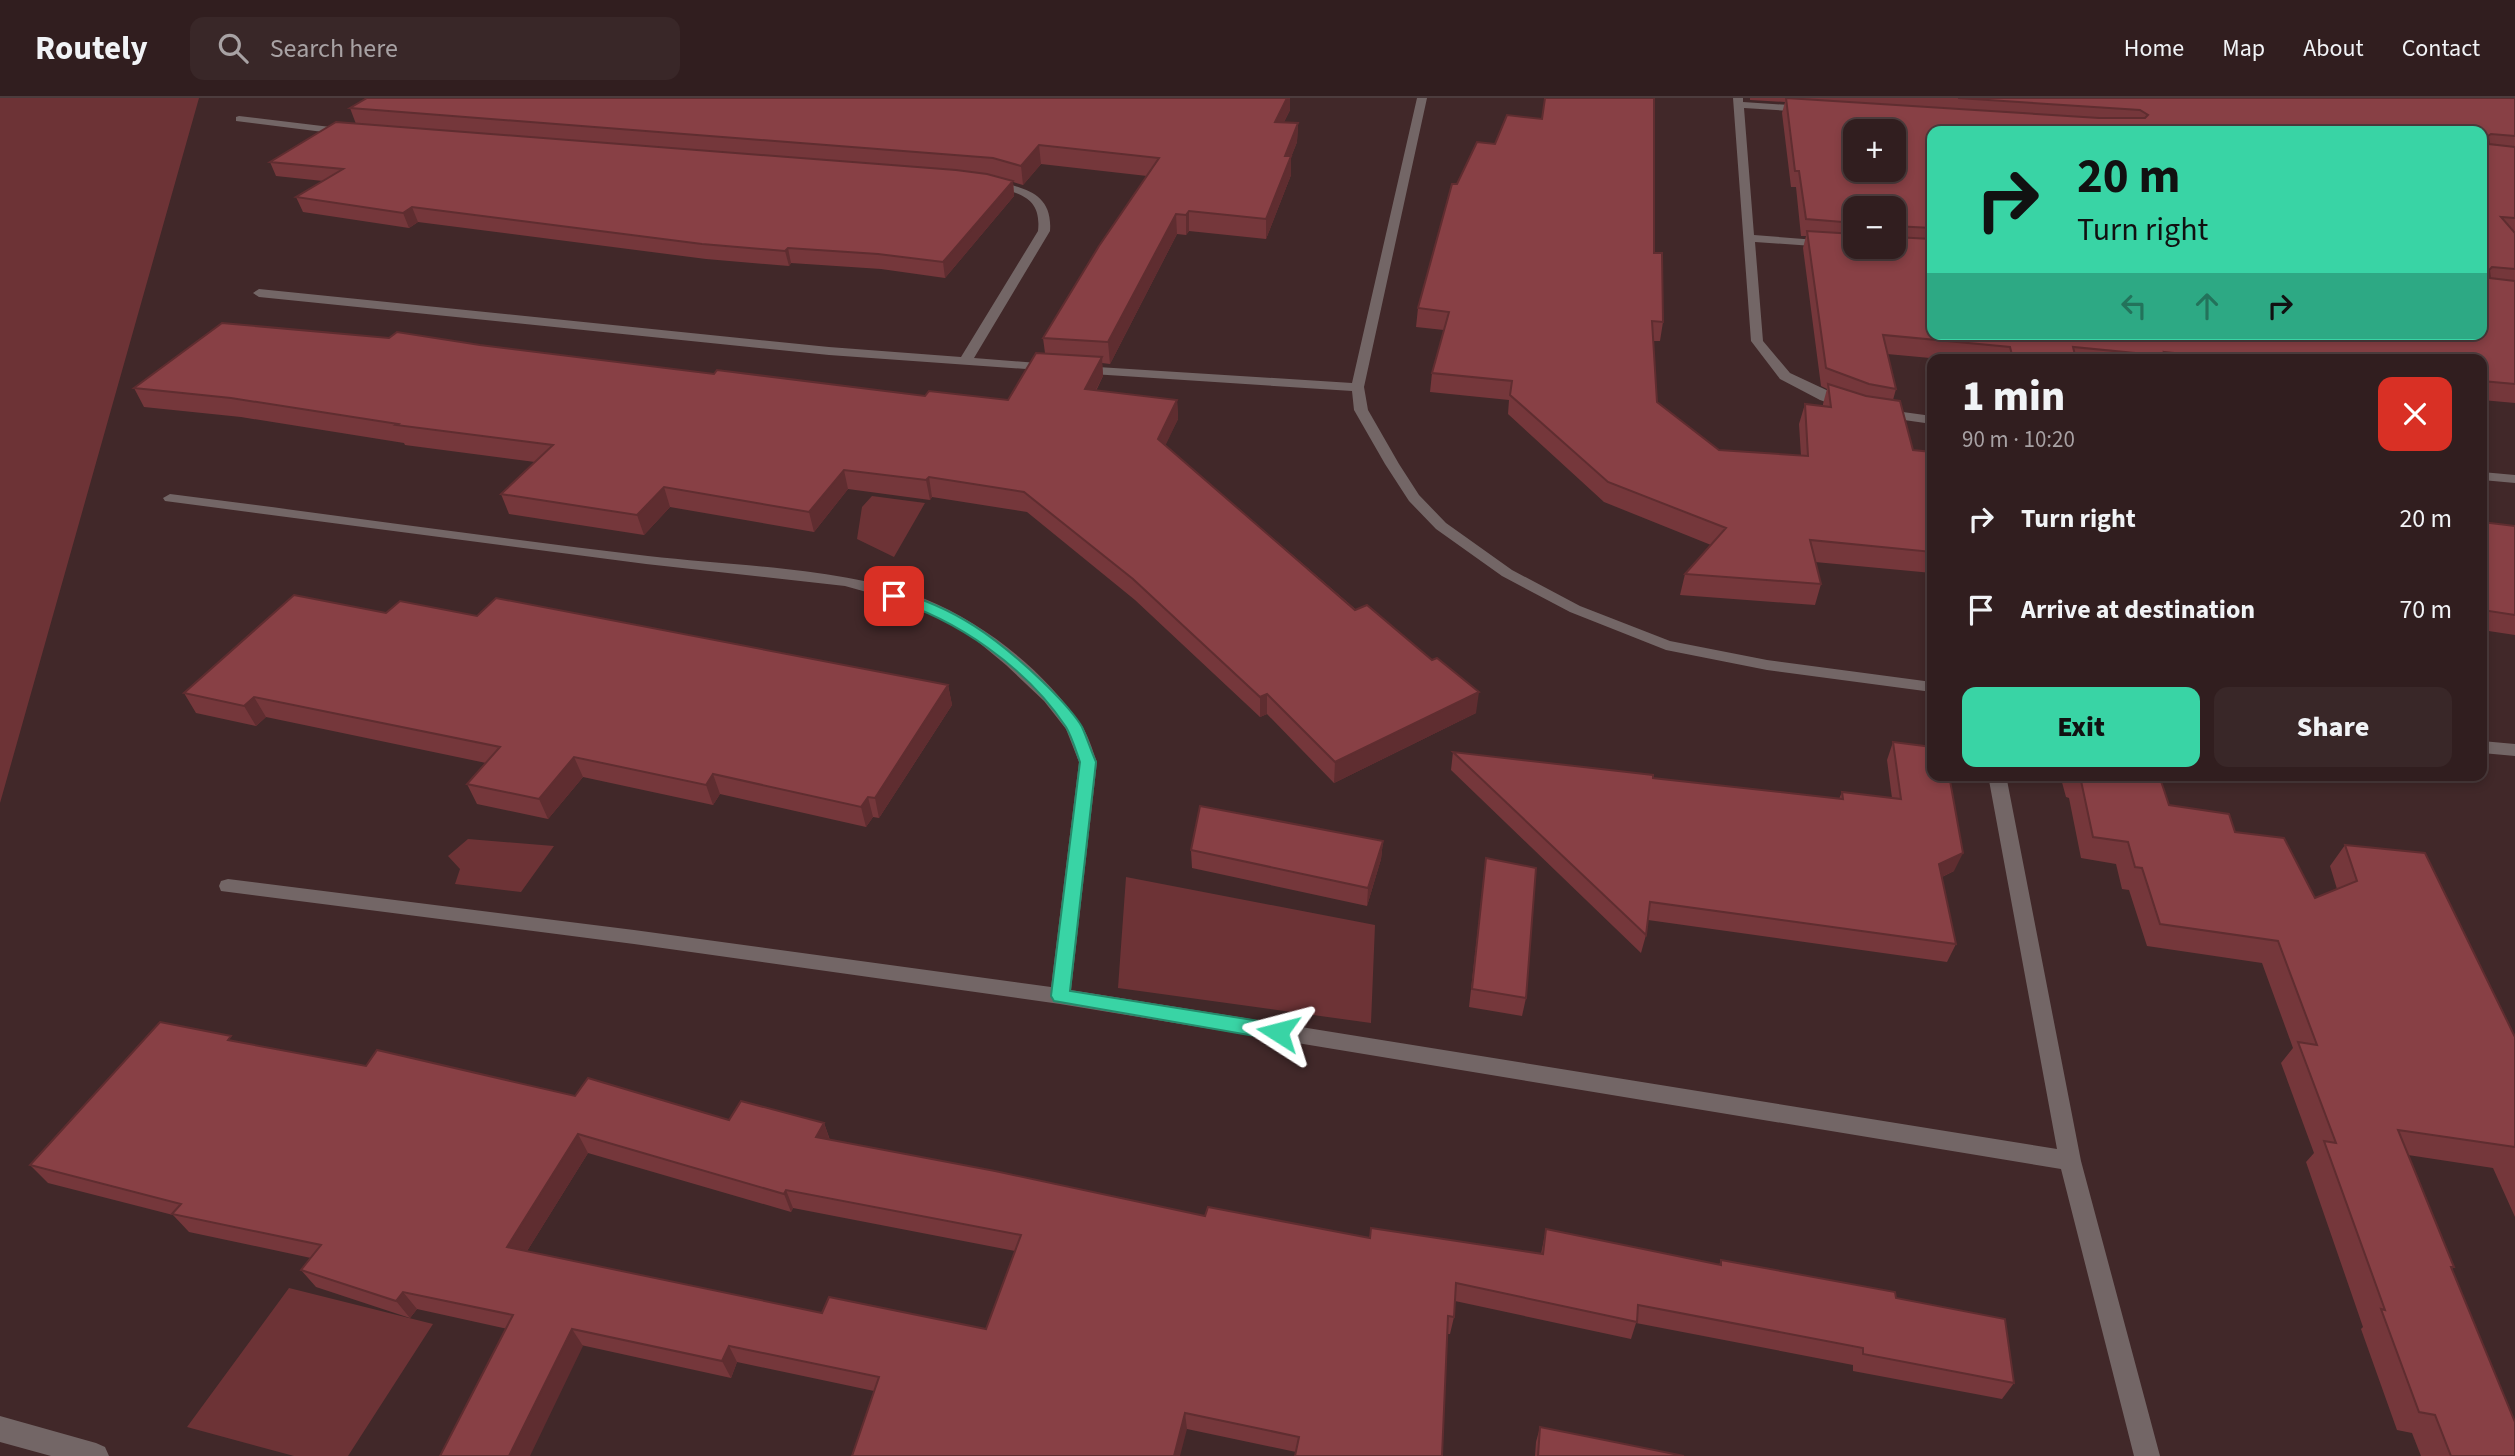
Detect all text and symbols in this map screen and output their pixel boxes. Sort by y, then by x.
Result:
search box [190,17,680,80]
text: Routely [35,25,148,72]
icon: search [214,29,252,67]
text: Search here [270,30,398,67]
text: Home [2124,31,2184,66]
text: Map [2222,31,2265,66]
text: About [2303,31,2364,66]
text: Contact [2402,31,2480,66]
map controls [1843,119,1906,259]
button: + [1843,119,1906,182]
text: 20 m [2077,142,2181,212]
icon: right [1962,154,2053,245]
button: − [1843,196,1906,259]
text: Turn right [2077,207,2208,253]
icon: left [2115,287,2153,325]
icon: ahead [2188,287,2226,325]
icon: right [2261,287,2299,325]
text: 1 min [1962,367,2065,427]
button: close [2378,377,2452,451]
text: 90 m · 10:20 [1962,423,2075,456]
icon: right [1962,500,2000,538]
text: Turn right [2021,500,2136,537]
text: 20 m [2399,500,2452,537]
pin [864,566,924,626]
icon: arrive [875,577,913,615]
icon: arrive [1962,591,2000,629]
text: Arrive at destination [2021,591,2255,628]
text: 70 m [2399,591,2452,628]
button: Exit [1962,687,2200,767]
button: Share [2214,687,2452,767]
position arrow [1241,995,1315,1069]

